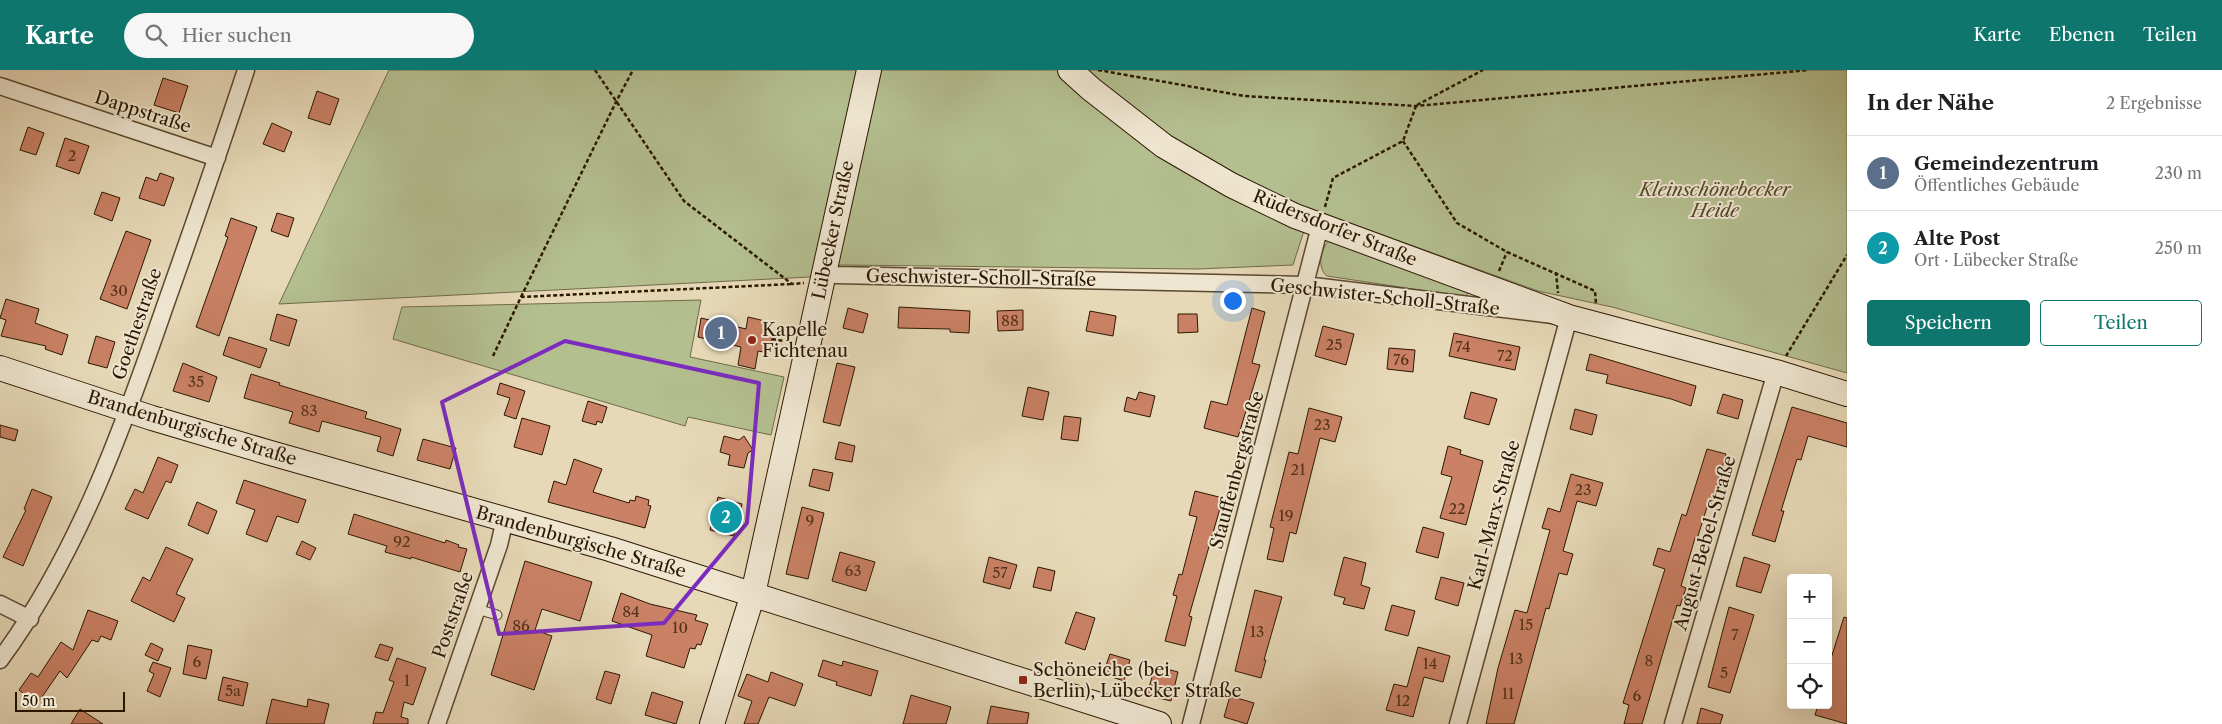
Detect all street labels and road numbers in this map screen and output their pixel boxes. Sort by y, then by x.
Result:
street label: Dappstraße [92,86,194,138]
street label: Lübecker Straße [808,158,858,302]
street label: Rüdersdorfer Straße [1250,185,1420,271]
street label: Goethestraße [108,265,166,383]
street label: Geschwister-Scholl-Straße [866,265,1096,291]
street label: Geschwister-Scholl-Straße [1269,274,1501,320]
street label: Brandenburgische Straße [85,386,299,470]
street label: Stauffenbergstraße [1205,388,1269,552]
street label: Karl-Marx-Straße [1463,438,1525,592]
street label: August-Bebel-Straße [1669,453,1740,634]
street label: Brandenburgische Straße [473,501,689,583]
street label: Poststraße [428,569,478,661]

